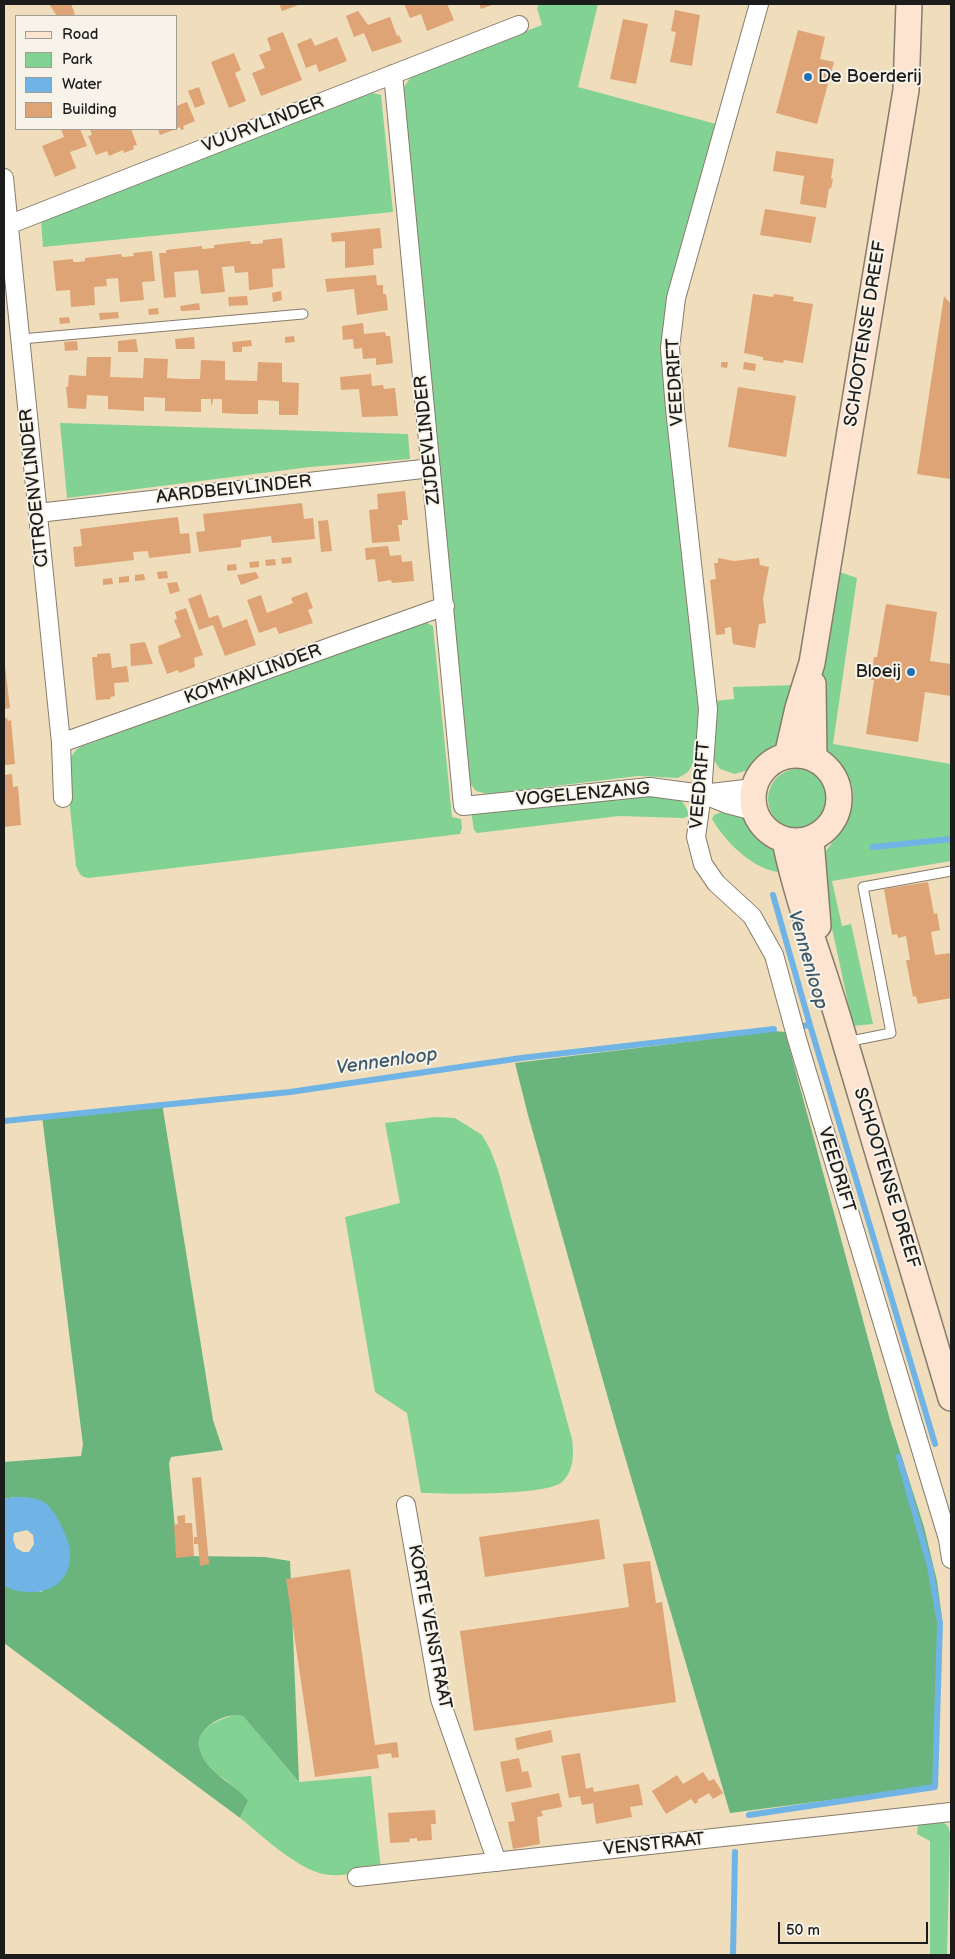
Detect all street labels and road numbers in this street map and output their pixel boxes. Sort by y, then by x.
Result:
street label: VUURVLINDER [199,92,327,158]
street label: SCHOOTENSE DREEF [841,240,891,428]
street label: VEEDRIFT [663,338,689,426]
street label: ZIJDEVLINDER [410,374,446,506]
street label: CITROENVLINDER [16,408,54,568]
street label: AARDBEIVLINDER [155,471,313,509]
street label: KOMMAVLINDER [182,640,324,710]
street label: VEEDRIFT [686,740,716,830]
street label: VOGELENZANG [515,778,651,812]
street label: SCHOOTENSE DREEF [848,1085,924,1271]
street label: VEEDRIFT [813,1125,859,1215]
street label: KORTE VENSTRAAT [402,1543,456,1711]
street label: VENSTRAAT [602,1829,706,1861]

